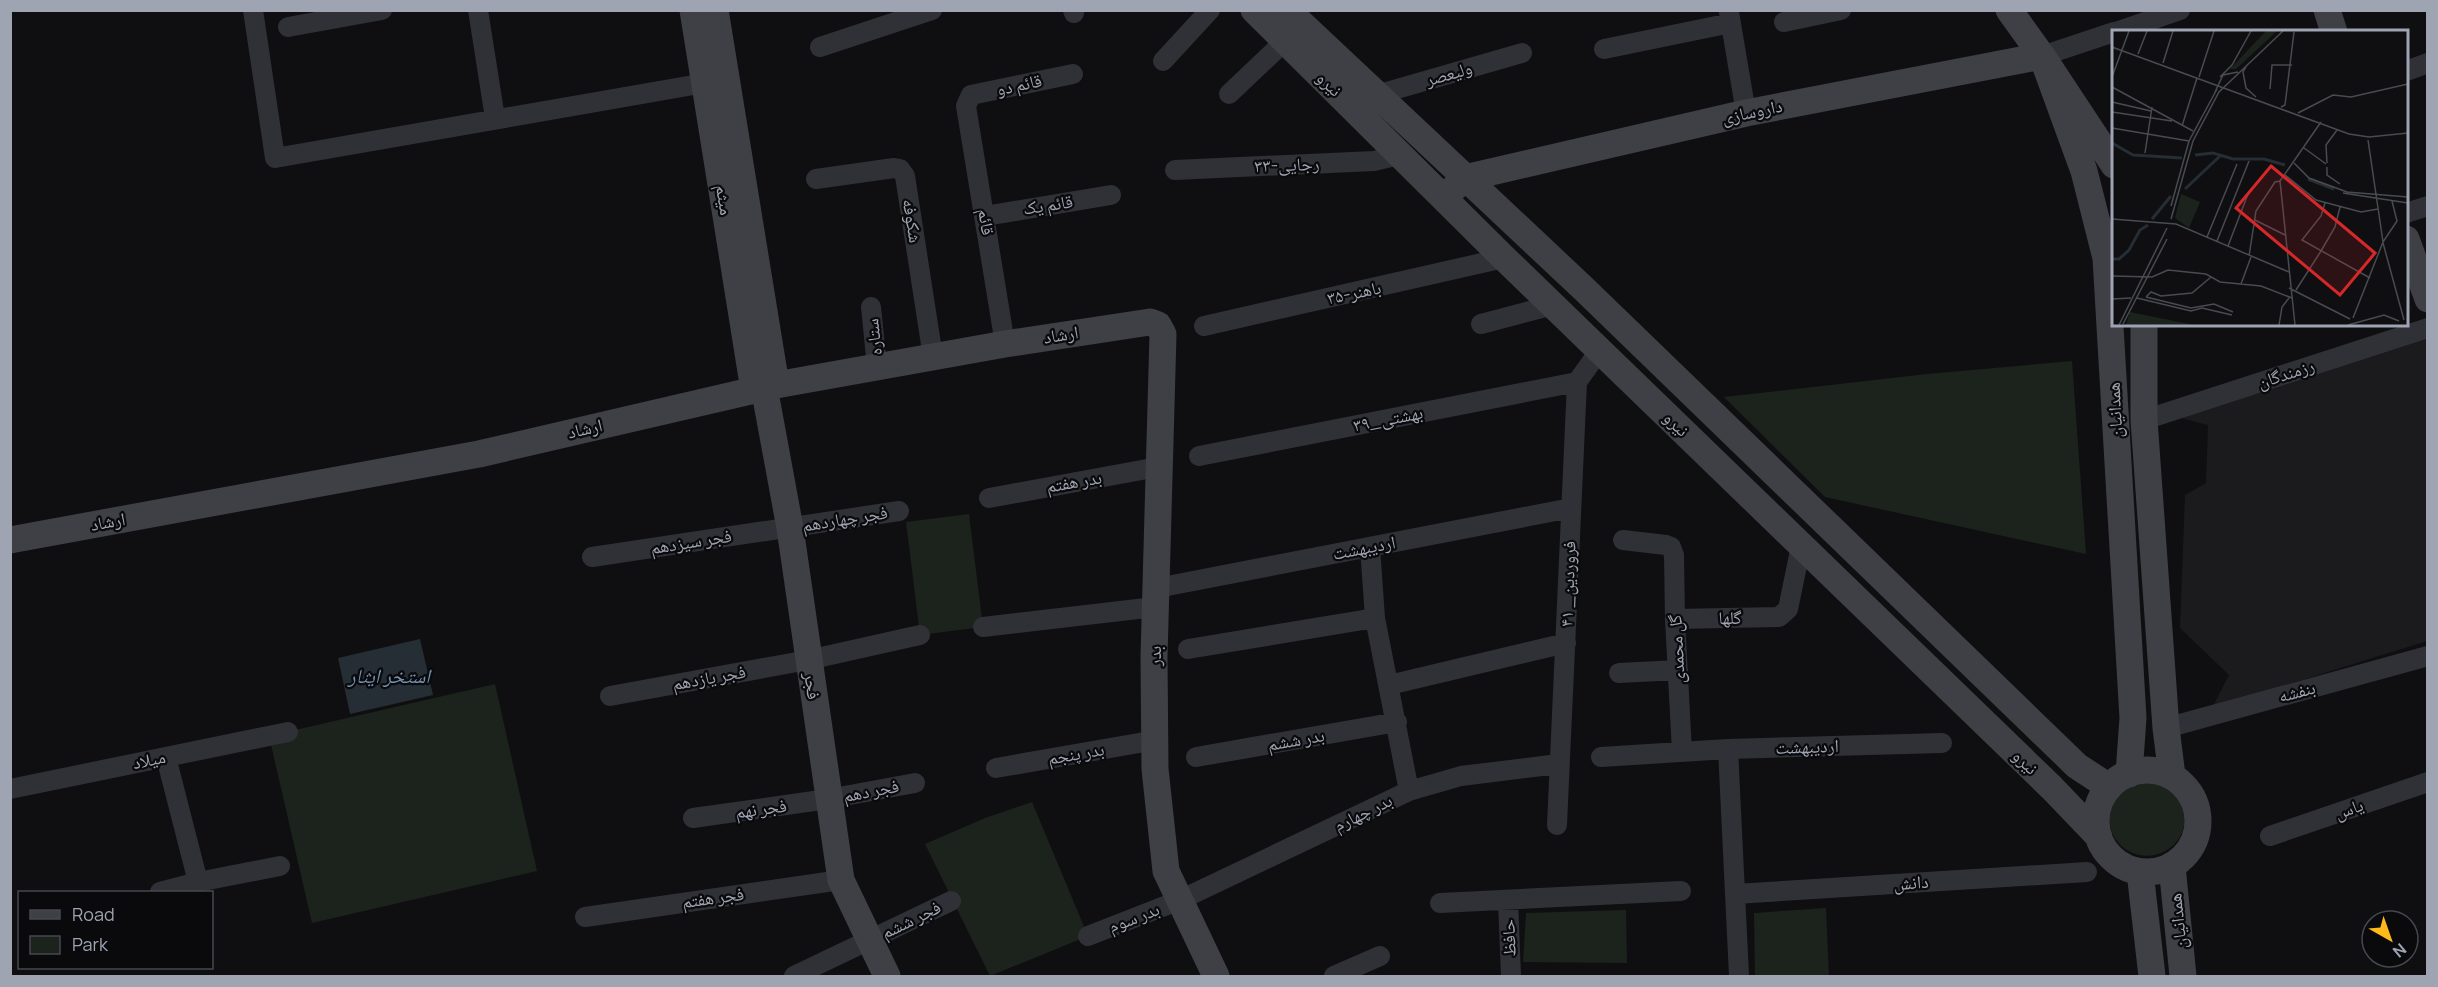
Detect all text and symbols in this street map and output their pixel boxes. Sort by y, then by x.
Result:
inset map [2112,30,2408,326]
street label: ولیعصر [1422,55,1475,91]
street label: نیرو [1312,65,1348,101]
street label: قائم دو [994,67,1044,102]
street label: داروسازی [1719,93,1784,129]
street label: ۳۳-رجایی [1254,151,1320,177]
street label: میثم [710,183,739,217]
street label: قائم یک [1021,188,1075,221]
street label: شکوفه [898,197,928,245]
street label: قائم [972,207,1001,237]
street label: ۳۵-باهنر [1324,275,1383,309]
street label: ستاره [859,317,887,357]
street label: ارشاد [1042,319,1080,349]
street label: رزمندگان [2254,353,2317,393]
street label: همدانیان [2101,381,2127,439]
street label: ۳۹_بهشتی [1351,399,1425,437]
street label: نیرو [1659,405,1695,441]
street label: ارشاد [565,412,605,444]
street label: بدر هفتم [1044,464,1104,499]
street label: فجر چهاردهم [800,499,890,538]
street label: ارشاد [88,506,127,536]
street label: فجر سیزدهم [648,523,733,560]
street label: اردیبهشت [1330,529,1397,565]
street label: ۴۱ _فروردین [1554,541,1580,627]
street label: گلها [1718,605,1742,629]
street label: گل محمدی [1662,613,1690,684]
street label: بدر [1142,646,1166,667]
street label: فجر یازدهم [670,659,748,696]
water label: استخر ایثار [346,662,432,689]
street label: فجر [799,670,827,701]
street label: بنفشه [2276,675,2318,707]
street label: بدر ششم [1266,722,1326,757]
street label: اردیبهشت [1775,733,1839,759]
street label: بدر پنجم [1046,736,1106,771]
street label: نیرو [2008,743,2044,779]
street label: میلاد [130,744,167,774]
street label: فجر دهم [841,773,901,808]
street label: بدر چهارم [1329,788,1396,838]
street label: یاس [2331,792,2366,824]
street label: فجر نهم [734,793,788,824]
street label: دانش [1893,869,1929,895]
street label: فجر هفتم [680,881,746,914]
legend [18,891,213,969]
street label: همدانیان [2162,892,2192,950]
street label: فجر ششم [877,894,945,945]
street label: بدر سوم [1105,896,1163,939]
text: Road [72,902,115,926]
north arrow [2360,909,2420,969]
street label: حافظ [1495,919,1521,957]
text: Park [72,932,109,956]
text: N [2388,938,2411,963]

